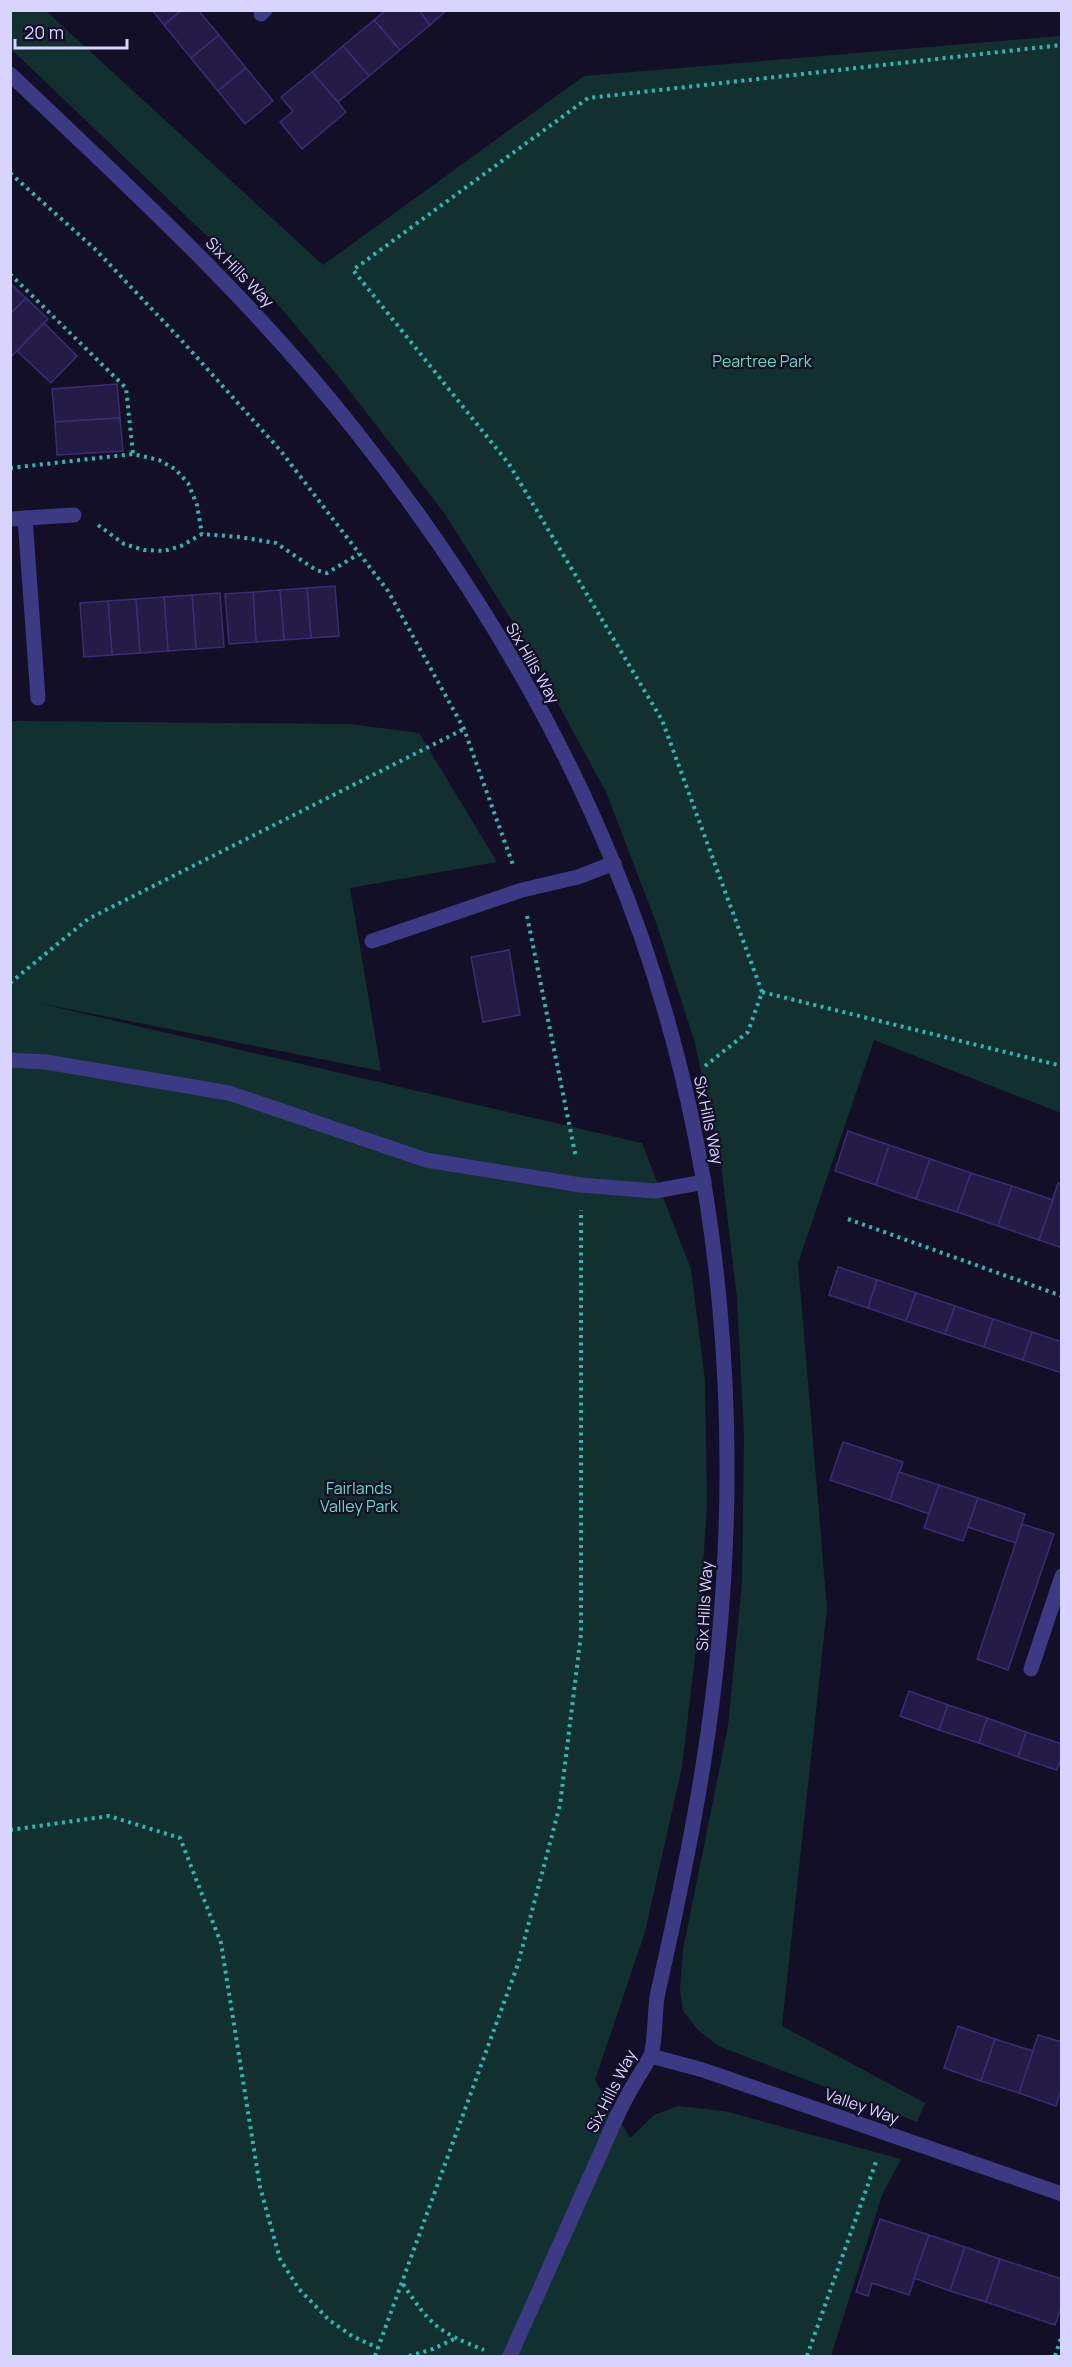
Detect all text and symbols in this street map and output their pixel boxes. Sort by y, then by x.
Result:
scale bar [15,12,128,50]
text: 20 m [24,20,64,44]
street label: Six Hills Way [201,232,280,312]
park label: Peartree Park [712,350,813,372]
street label: Six Hills Way [501,618,565,708]
street label: Six Hills Way [689,1074,729,1167]
park label: Fairlands Valley Park [320,1477,399,1517]
street label: Six Hills Way [691,1560,717,1652]
street label: Six Hills Way [581,2045,642,2136]
street label: Valley Way [822,2083,903,2129]

